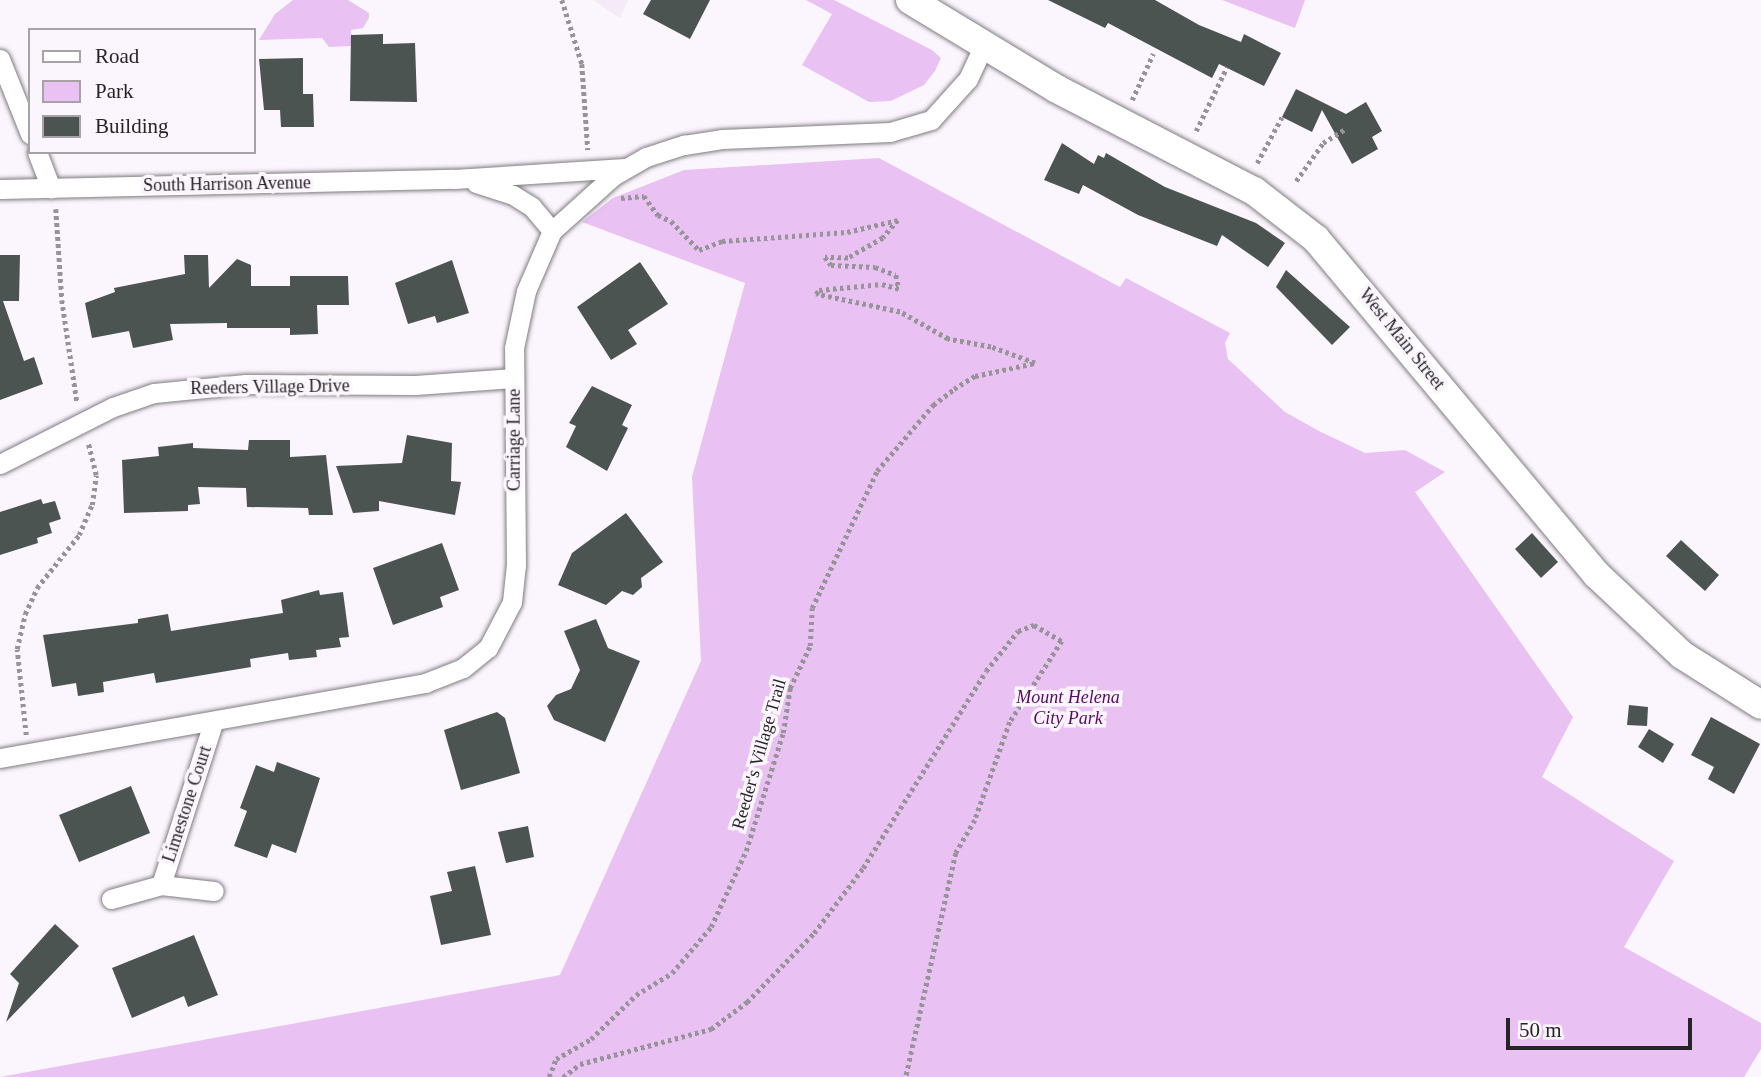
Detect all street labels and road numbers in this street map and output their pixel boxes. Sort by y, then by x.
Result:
street label: South Harrison Avenue [143,172,311,196]
street label: West Main Street [1354,284,1450,394]
street label: Reeders Village Drive [190,375,350,399]
street label: Carriage Lane [503,389,525,491]
street label: Reeder's Village Trail [727,676,791,832]
street label: Limestone Court [158,743,216,865]

